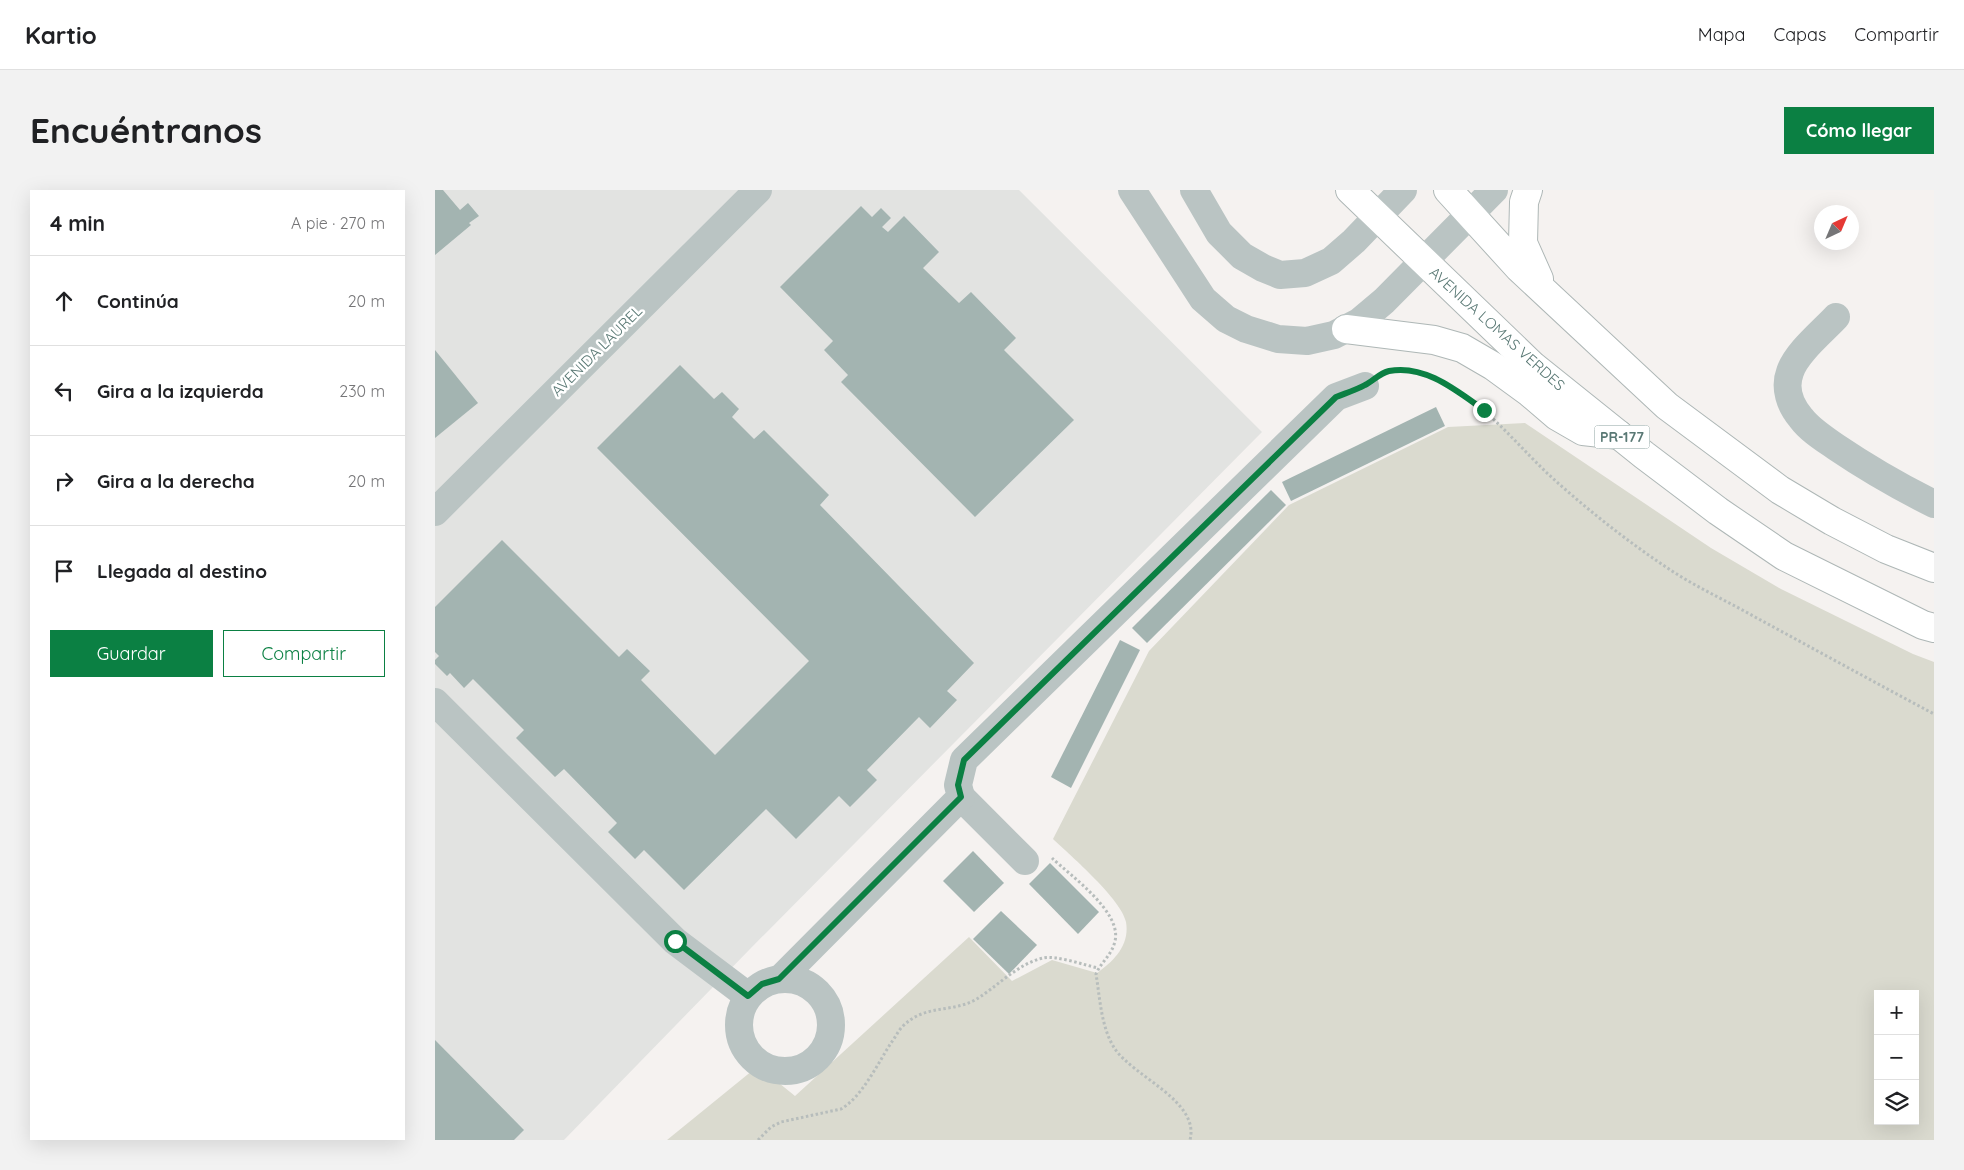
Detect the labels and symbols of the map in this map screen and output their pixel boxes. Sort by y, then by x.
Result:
north arrow [1814,205,1859,250]
street label: AVENIDA LOMAS VERDES [1425,263,1569,395]
street label: AVENIDA LAUREL [547,301,646,400]
route end [1473,399,1496,422]
road number: PR-177 [1595,426,1649,448]
route start [664,930,687,953]

